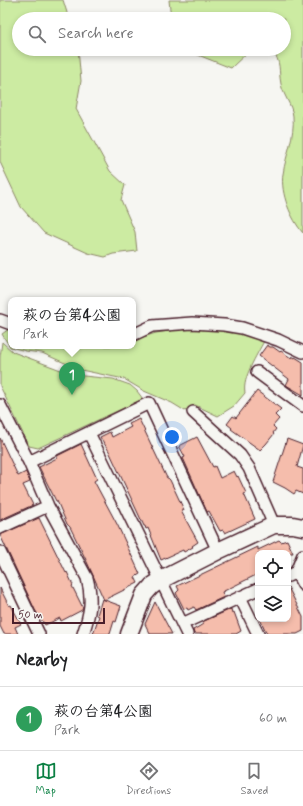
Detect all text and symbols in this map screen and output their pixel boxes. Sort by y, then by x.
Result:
search box [12,12,291,56]
icon: search [26,23,48,45]
text: Search here [58,24,134,44]
popup [8,297,136,349]
text: 萩の台第4公園 [23,306,121,326]
text: Park [23,326,48,343]
pin: 1 [59,362,85,395]
your location [162,427,182,447]
map controls [255,550,291,622]
button: locate [255,550,291,586]
button: layers [255,586,291,622]
scale bar [12,606,105,625]
text: 50 m [18,608,43,622]
text: Nearby [16,649,68,671]
text: 萩の台第4公園 [54,702,153,722]
text: 1 [26,710,32,727]
text: 60 m [259,710,287,727]
text: Park [54,722,80,739]
tab: Map [35,760,57,798]
tab: Directions [126,760,171,798]
tab: Saved [241,760,268,798]

